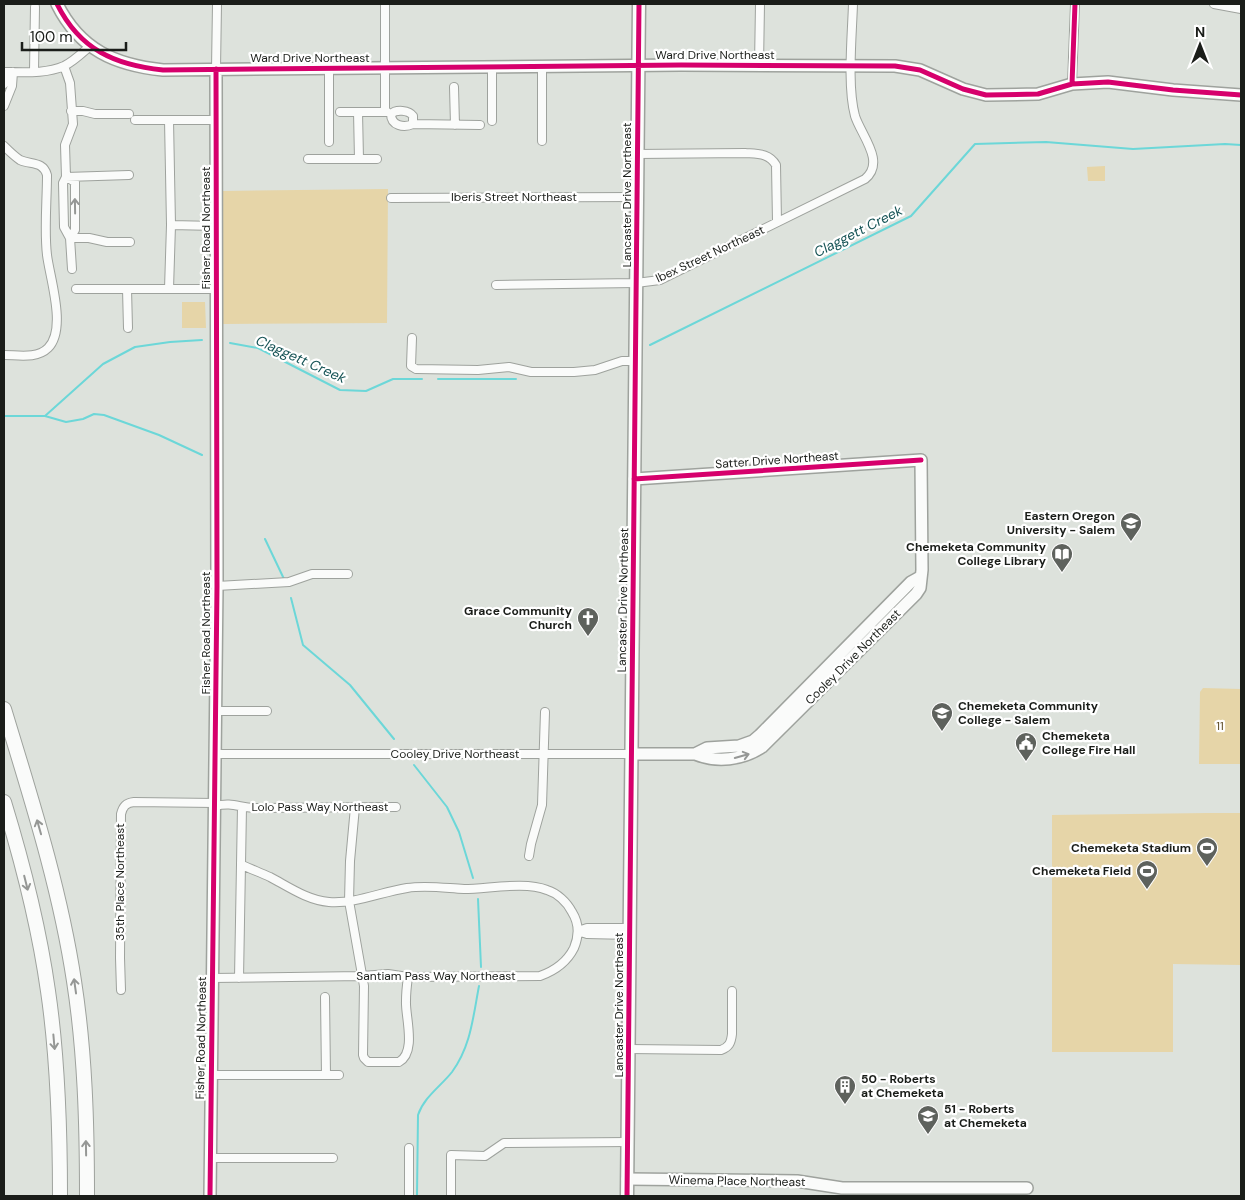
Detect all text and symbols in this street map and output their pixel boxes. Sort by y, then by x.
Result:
scale bar [22,20,126,52]
north arrow [1175,20,1225,70]
text: N [1195,23,1205,41]
text: 100 m [30,27,73,47]
street label: Ward Drive Northeast [655,47,775,63]
street label: Ward Drive Northeast [250,50,370,66]
street label: Lancaster Drive Northeast [619,122,635,267]
street label: Fisher Road Northeast [198,166,214,290]
street label: Iberis Street Northeast [451,189,577,205]
one-way arrow [70,198,80,214]
water label: Claggett Creek [811,201,906,261]
street label: Ibex Street Northeast [653,222,767,286]
water label: Claggett Creek [253,331,350,387]
street label: Satter Drive Northeast [715,448,840,472]
place label: Eastern Oregon University - Salem [1007,508,1115,538]
school or university icon: Eastern Oregon University - Salem [1119,511,1143,542]
street label: Lancaster Drive Northeast [614,527,632,673]
place label: Chemeketa Community College Library [906,539,1047,569]
library icon: Chemeketa Community College Library [1050,542,1074,573]
street label: Fisher Road Northeast [198,571,214,695]
place label: Grace Community Church [464,603,573,633]
church icon: Grace Community Church [576,606,600,637]
street label: Cooley Drive Northeast [802,606,904,708]
place label: Chemeketa Community College - Salem [958,698,1099,728]
school or university icon: Chemeketa Community College - Salem [930,701,954,732]
park label: 11 [1216,718,1224,734]
place label: Chemeketa College Fire Hall [1042,728,1135,758]
public building icon: Chemeketa College Fire Hall [1014,731,1038,762]
street label: Cooley Drive Northeast [391,746,520,762]
one-way arrow [734,751,750,760]
street label: Lolo Pass Way Northeast [251,799,389,815]
one-way arrow [34,819,44,835]
street label: 35th Place Northeast [112,823,128,941]
sports icon: Chemeketa Stadium [1195,836,1219,867]
place label: Chemeketa Stadium [1071,840,1191,856]
sports icon: Chemeketa Field [1135,859,1159,890]
place label: Chemeketa Field [1032,863,1131,879]
one-way arrow [22,874,31,890]
street label: Lancaster Drive Northeast [611,932,627,1077]
street label: Santiam Pass Way Northeast [356,968,516,984]
street label: Fisher Road Northeast [192,976,210,1100]
one-way arrow [69,978,79,994]
one-way arrow [49,1034,59,1050]
place label: 50 - Roberts at Chemeketa [861,1071,944,1101]
building icon: 50 - Roberts at Chemeketa [833,1074,857,1105]
place label: 51 - Roberts at Chemeketa [944,1101,1027,1131]
school or university icon: 51 - Roberts at Chemeketa [916,1104,940,1135]
one-way arrow [82,1140,91,1156]
street label: Winema Place Northeast [668,1172,806,1190]

